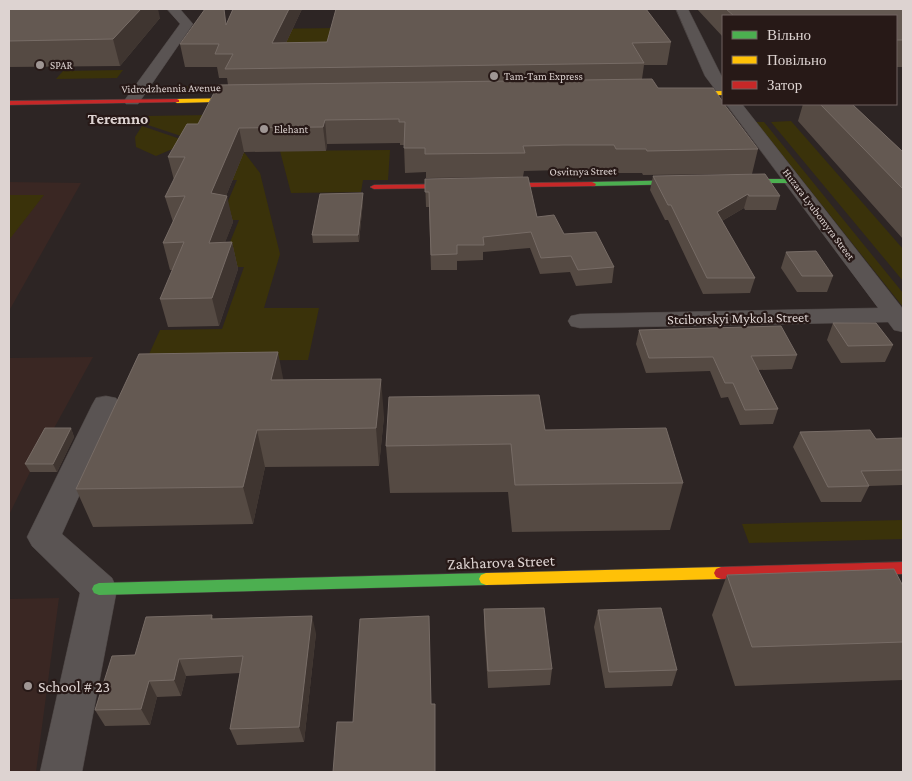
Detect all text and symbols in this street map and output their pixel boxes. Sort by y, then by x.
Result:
legend [722,15,897,105]
text: Вільно [767,27,811,43]
text: Повільно [767,52,826,68]
marker: SPAR [34,59,46,71]
place label: SPAR [50,59,74,71]
marker: Tam-Tam Express [488,70,500,82]
place label: Tam-Tam Express [504,70,583,83]
text: Затор [767,77,802,93]
street label: Vidrodzhennia Avenue [121,81,221,95]
district label: Teremno [88,110,148,127]
marker: Elehant [258,123,270,135]
place label: Elehant [274,123,309,135]
street label: Osvitnya Street [549,164,617,179]
street label: Huzara Lyubomyra Street [780,166,858,263]
street label: Stciborskyi Mykola Street [667,309,809,327]
street label: Zakharova Street [447,552,556,572]
place label: School # 23 [38,678,110,695]
marker: School # 23 [22,680,34,692]

